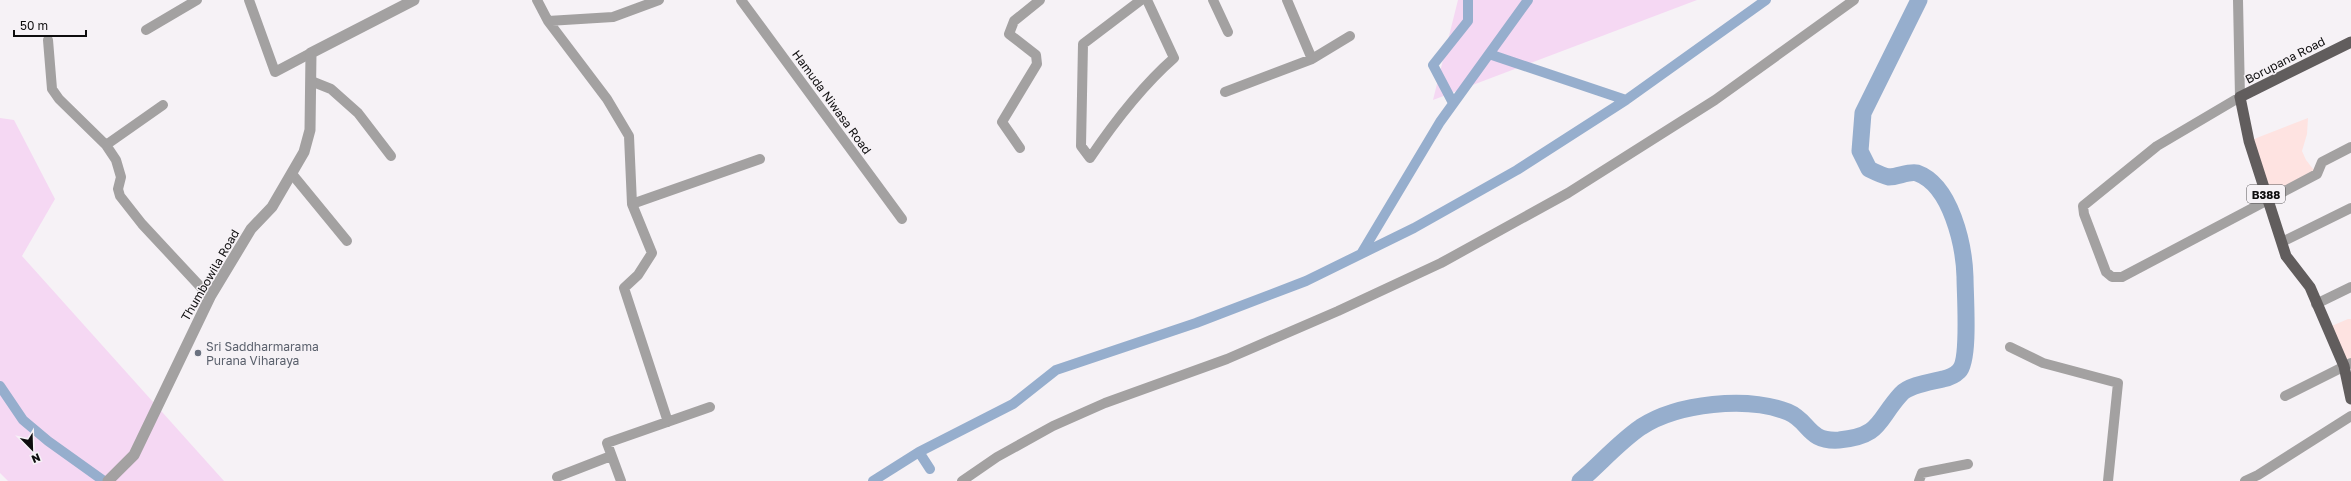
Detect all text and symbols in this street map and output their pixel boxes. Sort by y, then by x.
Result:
scale bar [14,12,86,38]
text: 50 m [20,18,48,33]
street label: Borupana Road [2242,33,2328,87]
street label: Hamuda Niwasa Road [789,47,875,157]
road number: B388 [2247,185,2285,203]
street label: Thumbowila Road [178,227,242,323]
place label: Sri Saddharmarama Purana Viharaya [206,339,319,368]
marker: Sri Saddharmarama Purana Viharaya [193,348,203,358]
north arrow [12,429,52,469]
text: N [30,451,42,466]

